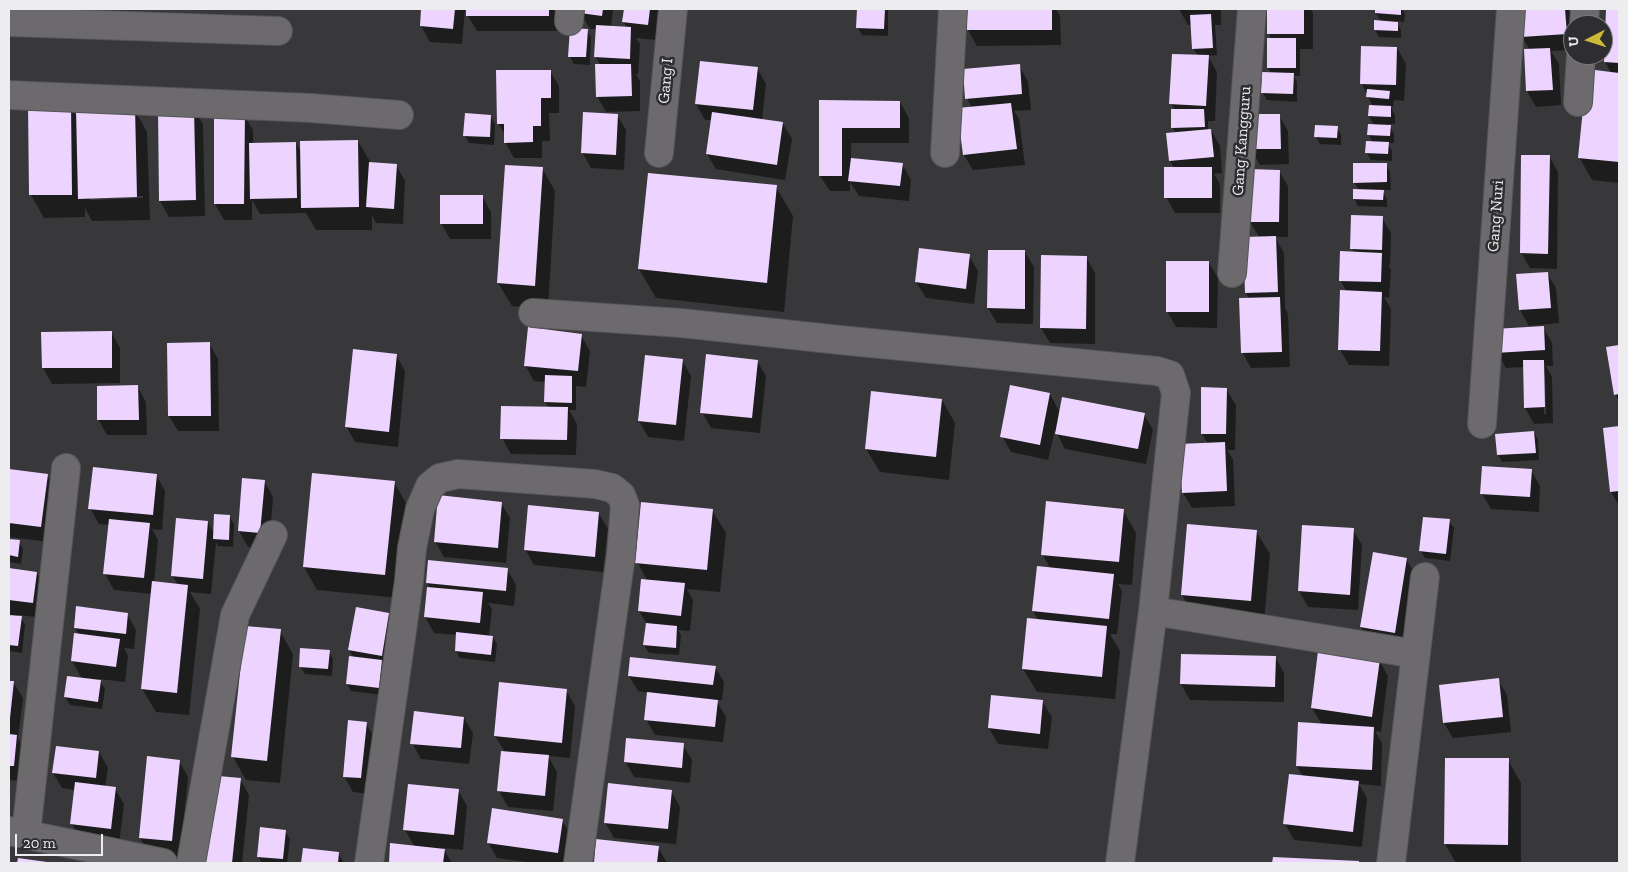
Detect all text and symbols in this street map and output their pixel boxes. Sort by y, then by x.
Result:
north arrow [1563,15,1613,65]
text: U [1565,36,1582,47]
street label: Gang I [654,57,678,105]
street label: Gang Kangguru [1229,86,1255,196]
street label: Gang Nuri [1484,179,1508,253]
scale bar [18,824,105,856]
text: 20 m [23,834,56,852]

